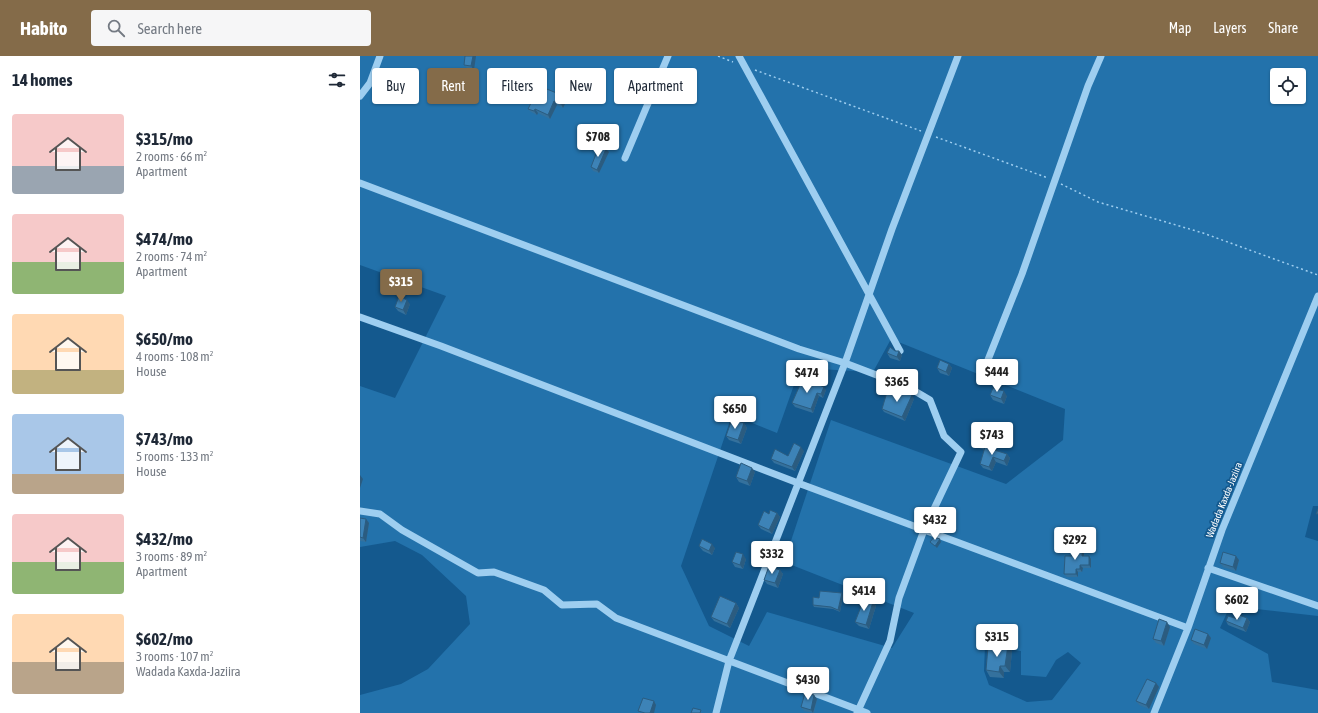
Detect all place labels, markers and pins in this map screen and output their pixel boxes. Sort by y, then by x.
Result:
pin: $708 [574,124,622,158]
pin: $315 [377,269,425,303]
pin: $444 [973,359,1021,393]
pin: $474 [783,360,831,394]
pin: $365 [873,369,921,403]
pin: $650 [711,396,759,430]
pin: $743 [968,422,1016,456]
pin: $432 [911,507,959,541]
pin: $292 [1051,527,1099,561]
pin: $332 [748,541,796,575]
pin: $414 [840,578,888,612]
pin: $602 [1213,587,1261,621]
pin: $315 [973,624,1021,658]
pin: $430 [784,667,832,701]

